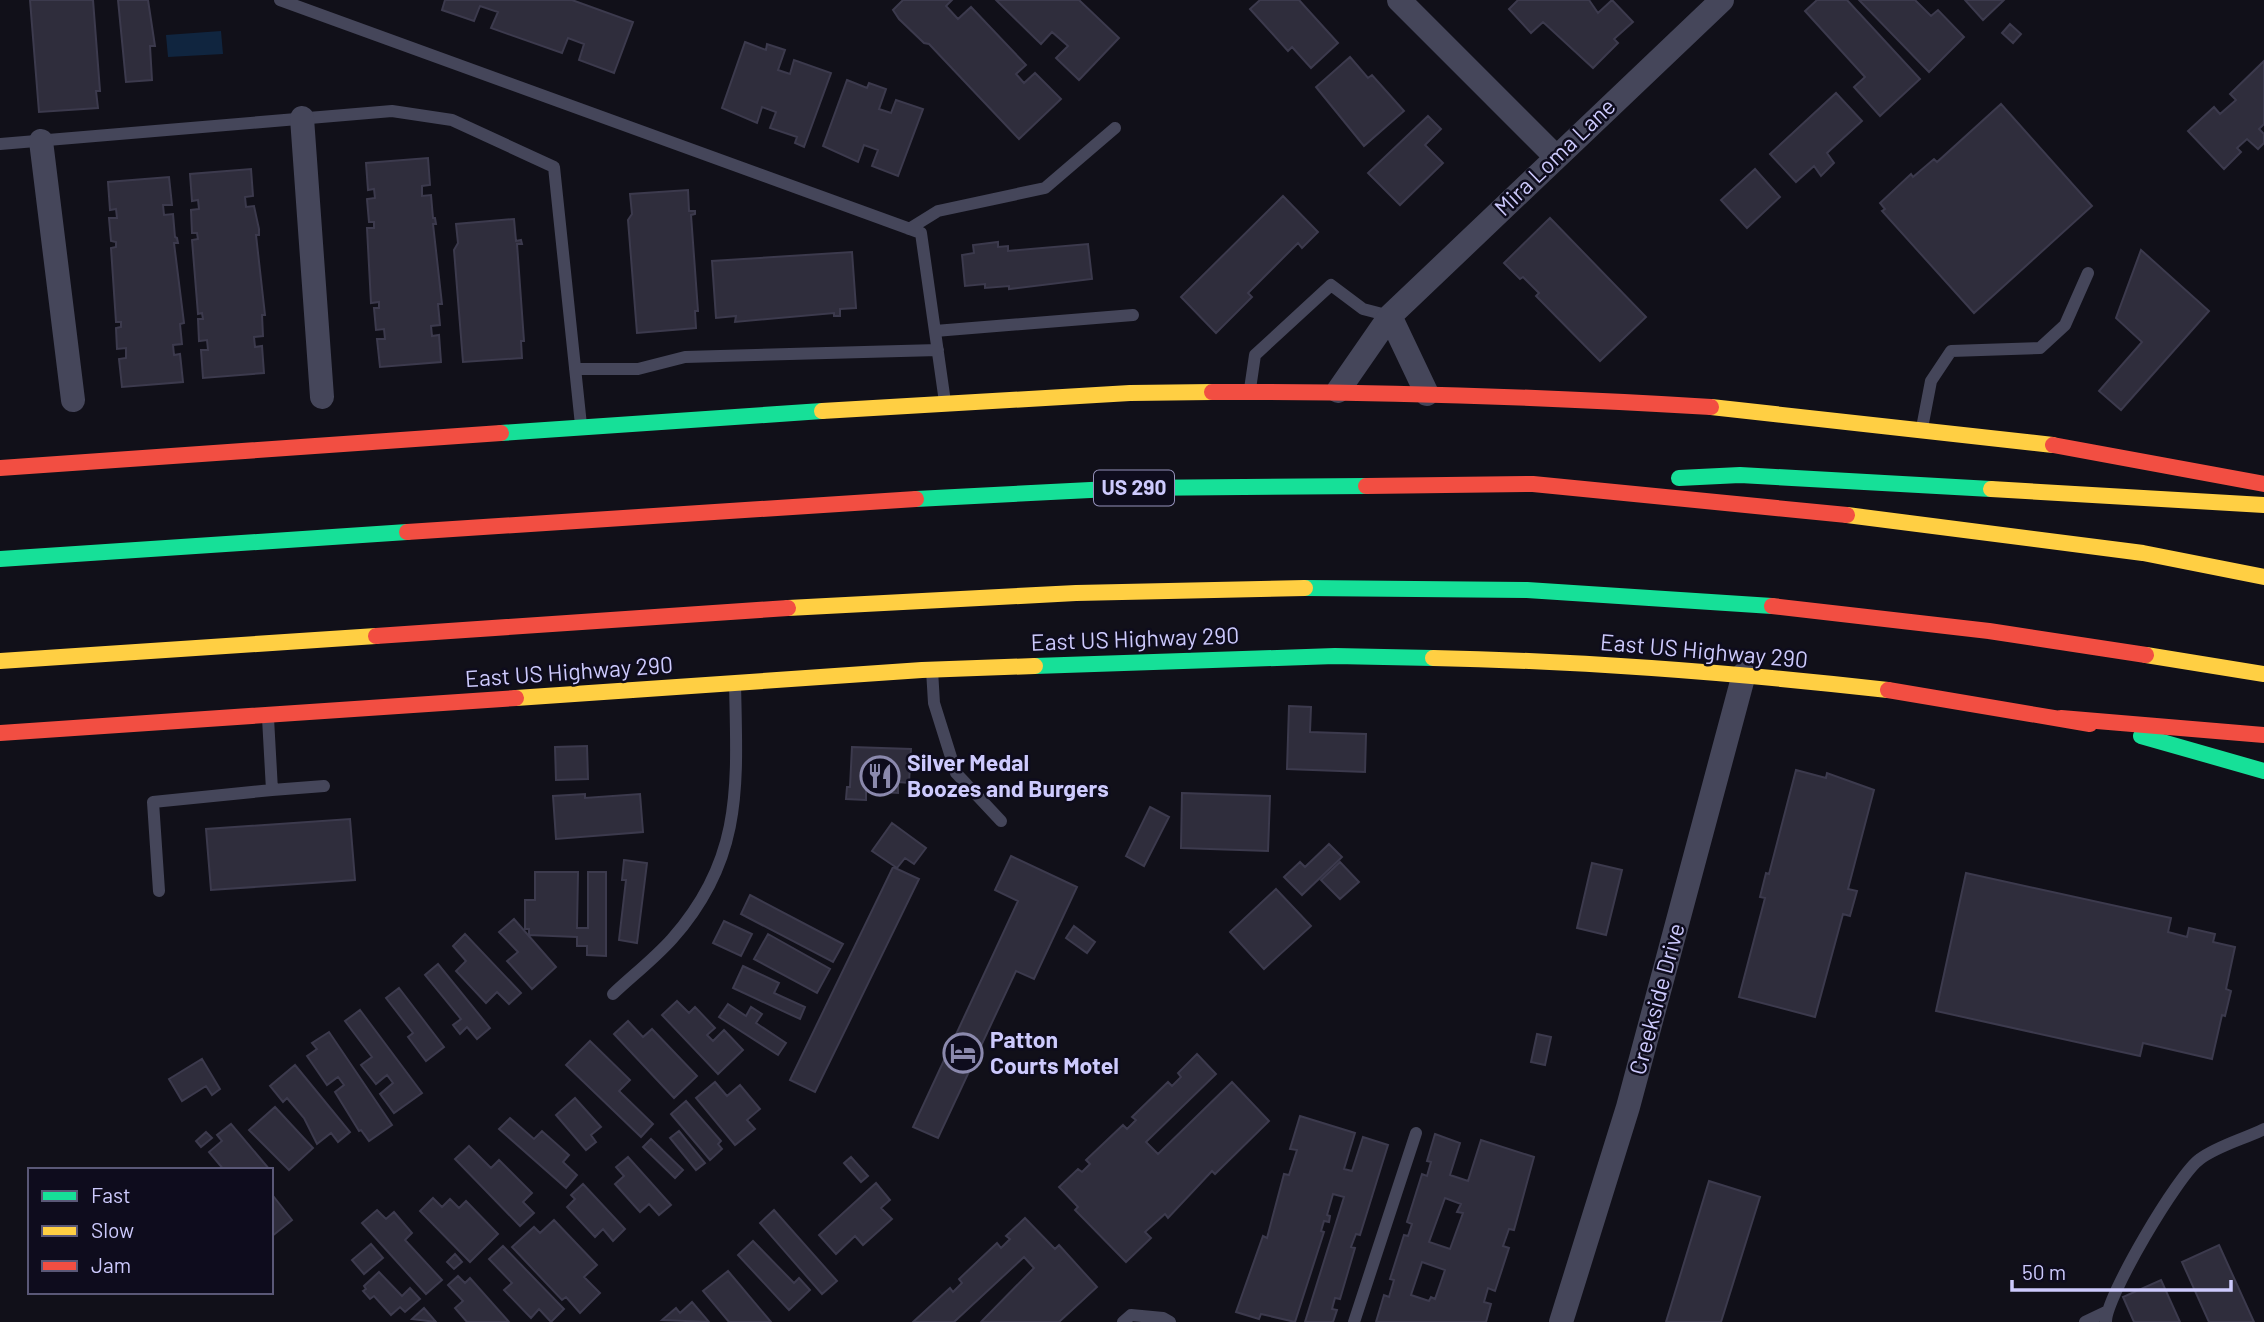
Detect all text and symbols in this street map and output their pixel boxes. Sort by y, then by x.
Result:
street label: Mira Loma Lane [1488,92,1621,221]
road number: US 290 [1094,470,1174,505]
street label: East US Highway 290 [1030,620,1240,656]
street label: East US Highway 290 [1599,627,1809,673]
street label: East US Highway 290 [464,650,674,692]
place label: Silver Medal Boozes and Burgers [907,748,1109,802]
restaurant icon: Silver Medal Boozes and Burgers [859,755,901,797]
street label: Creekside Drive [1622,920,1690,1078]
place label: Patton Courts Motel [990,1025,1119,1079]
hotel icon: Patton Courts Motel [942,1032,984,1074]
legend [28,1168,273,1294]
text: Fast [91,1182,131,1207]
text: Slow [91,1217,134,1242]
scale bar [2012,1248,2231,1292]
text: Jam [91,1252,131,1277]
text: 50 m [2022,1259,2066,1284]

